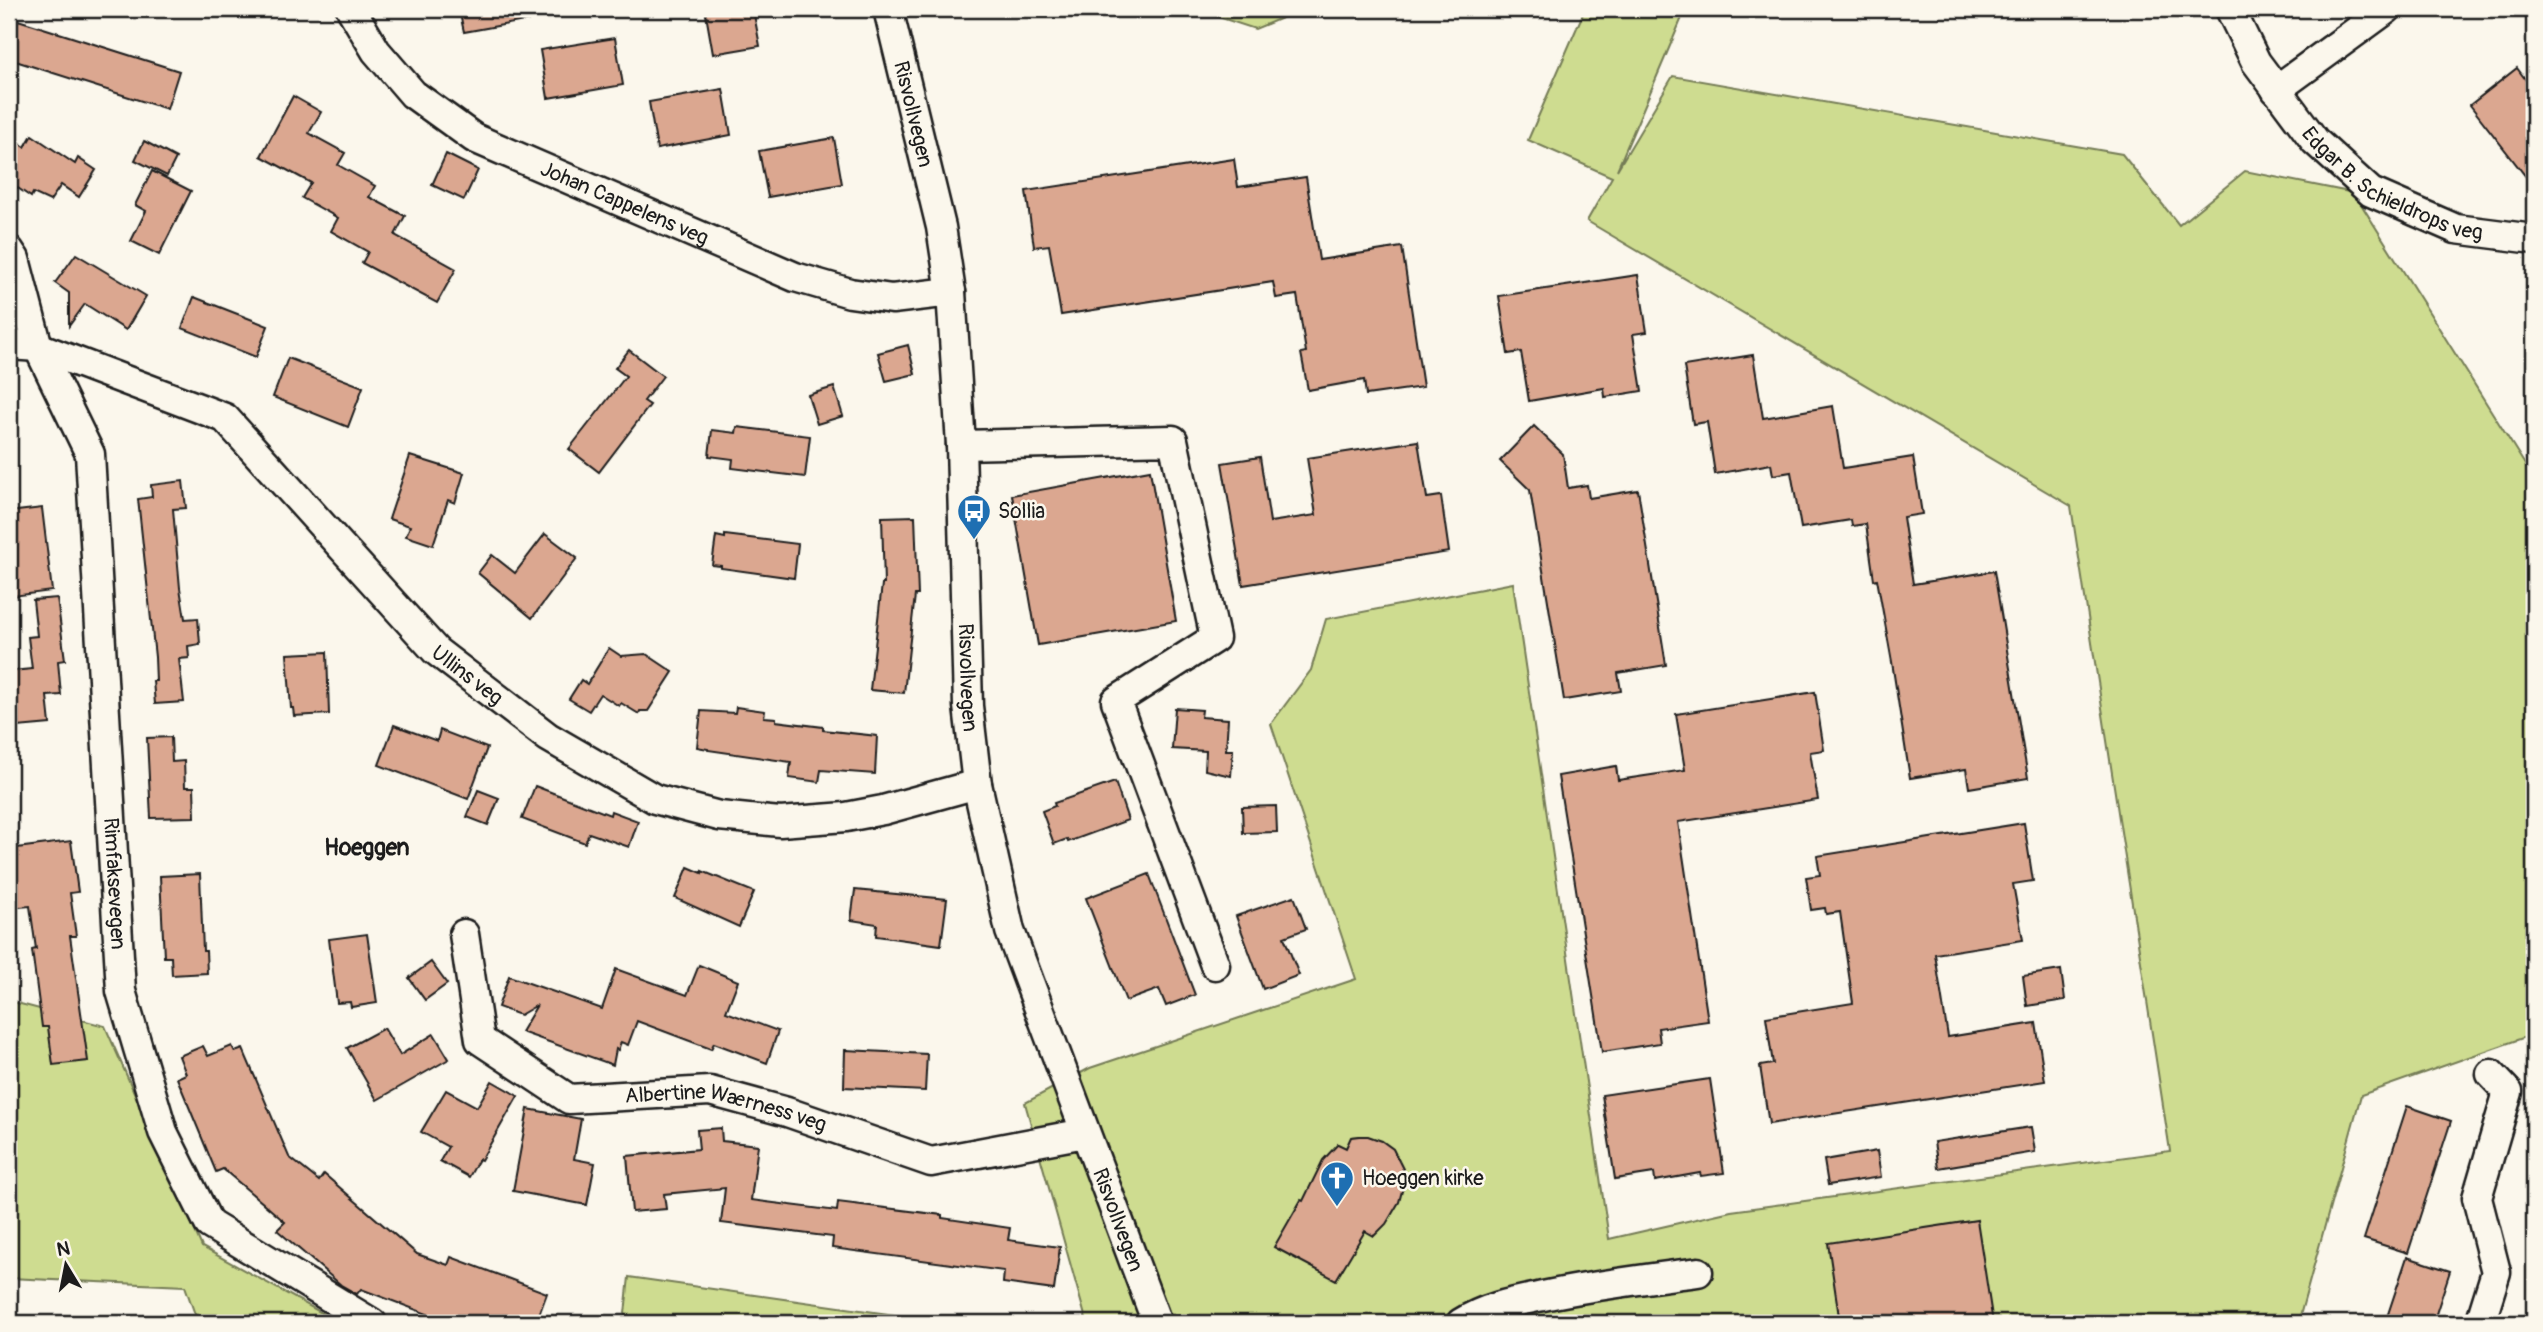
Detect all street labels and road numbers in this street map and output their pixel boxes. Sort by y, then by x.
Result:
street label: Risvollvegen [887,58,939,170]
street label: Edgar B. Schieldrops veg [2295,122,2484,246]
street label: Johan Cappelens veg [536,155,713,252]
street label: Risvollvegen [952,623,984,733]
street label: Ullins veg [426,639,508,712]
street label: Rimfaksevegen [97,817,132,950]
street label: Albertine Wærness veg [624,1078,830,1139]
street label: Risvollvegen [1086,1164,1149,1275]

